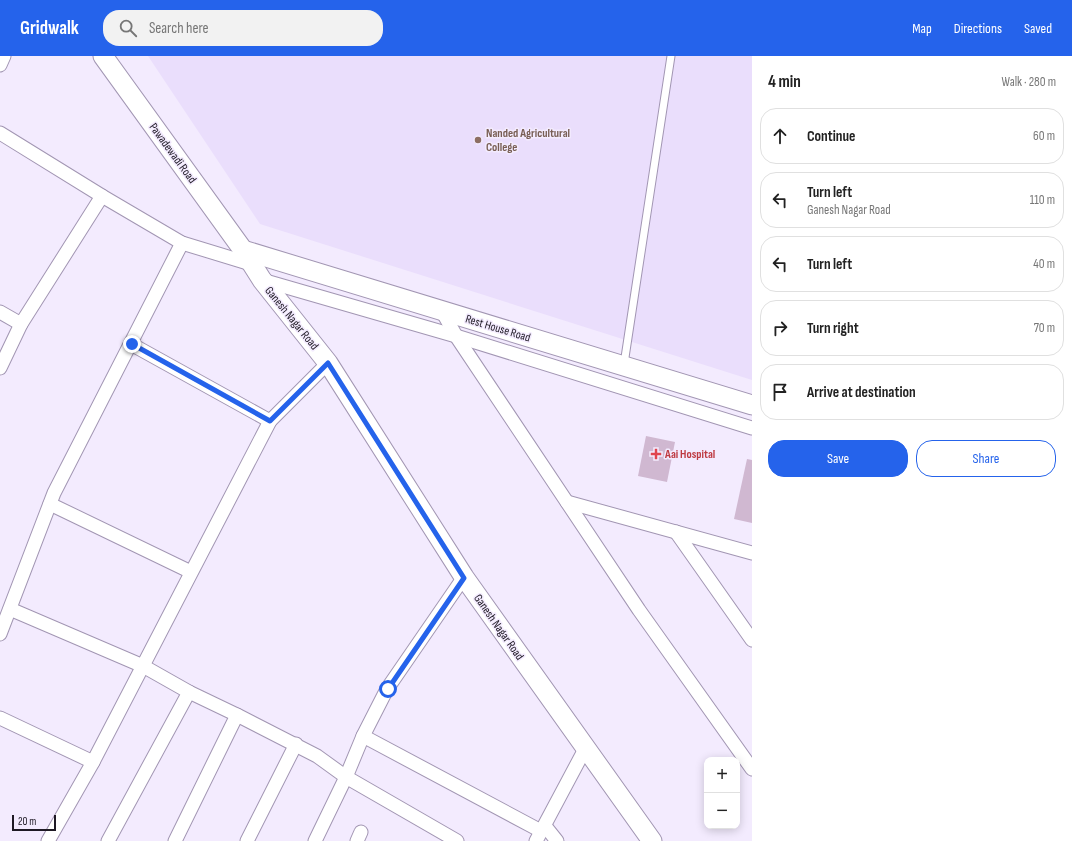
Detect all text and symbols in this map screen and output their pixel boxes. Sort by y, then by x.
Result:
search box [103,10,383,46]
text: Gridwalk [20,17,79,40]
icon: search [117,17,139,39]
text: Search here [149,19,209,38]
text: Map [912,20,932,37]
text: Directions [954,20,1002,37]
text: Saved [1024,20,1052,37]
text: 4 min [768,72,801,92]
text: Walk · 280 m [1002,74,1056,90]
street label: Pawadewadi Road [146,120,199,186]
icon: ahead [769,125,791,147]
place label: Nanded Agricultural College [486,126,570,155]
text: Continue [807,127,856,146]
text: 60 m [1033,128,1055,144]
marker: Nanded Agricultural College [473,135,483,145]
text: Turn left [807,183,852,202]
icon: left [769,189,791,211]
text: 110 m [1030,192,1055,208]
text: Ganesh Nagar Road [807,202,891,218]
icon: left [769,253,791,275]
text: Turn left [807,255,852,274]
text: 40 m [1033,256,1055,272]
street label: Ganesh Nagar Road [261,284,322,353]
street label: Rest House Road [464,311,532,345]
icon: right [769,317,791,339]
text: Turn right [807,319,859,338]
text: 70 m [1034,320,1055,336]
route end [123,335,141,353]
icon: arrive [769,381,791,403]
text: Arrive at destination [807,383,916,402]
button: Save [768,440,908,477]
button: Share [916,440,1056,477]
place label: Aai Hospital [664,447,715,462]
marker: Aai Hospital [650,448,662,460]
street label: Ganesh Nagar Road [470,591,527,663]
route start [379,680,397,698]
map controls [704,757,740,829]
button: + [704,757,740,793]
button: − [704,793,740,829]
scale bar [12,813,56,832]
text: 20 m [18,815,36,828]

